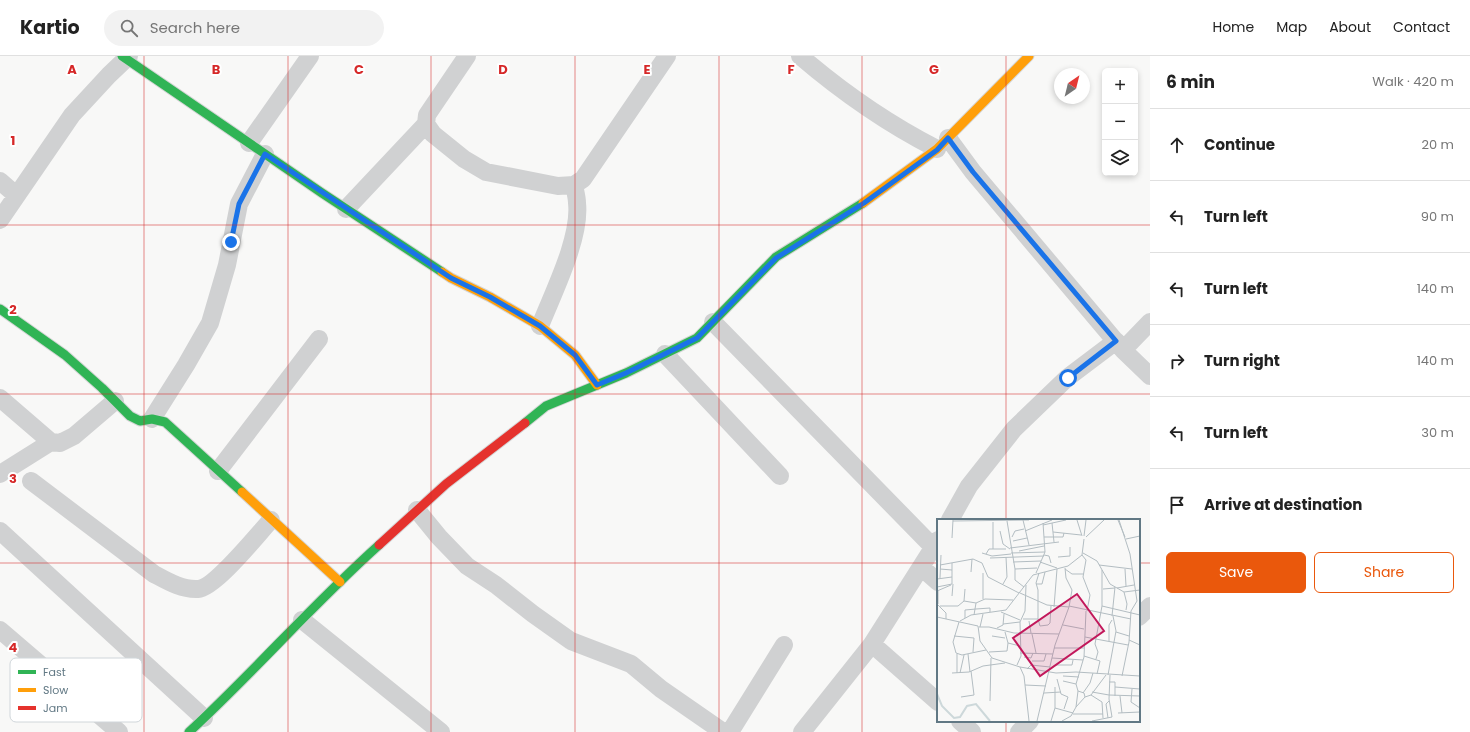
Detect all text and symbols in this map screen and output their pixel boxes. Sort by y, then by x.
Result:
search box [104,10,384,46]
text: Kartio [20,14,80,41]
icon: search [118,17,140,39]
text: Search here [150,17,240,38]
text: Home [1212,17,1254,37]
text: Map [1276,17,1307,37]
text: About [1329,17,1371,37]
text: Contact [1393,17,1450,37]
text: A [67,60,77,79]
text: B [212,60,221,79]
text: C [354,60,364,79]
text: D [498,60,508,79]
text: E [643,60,651,79]
text: F [787,60,795,79]
text: G [929,60,939,79]
north arrow [1054,68,1090,104]
map controls [1102,68,1138,176]
button: + [1102,68,1138,104]
text: 6 min [1166,70,1215,94]
text: Walk · 420 m [1372,72,1454,91]
button: − [1102,104,1138,140]
text: 1 [11,131,15,150]
icon: ahead [1166,134,1188,156]
text: Continue [1204,134,1275,155]
text: 20 m [1421,135,1454,154]
button: layers [1102,140,1138,176]
icon: left [1166,206,1188,228]
text: Turn left [1204,206,1268,227]
text: 90 m [1421,207,1454,226]
route end [222,233,240,251]
icon: left [1166,278,1188,300]
text: Turn left [1204,278,1268,299]
text: 140 m [1417,279,1454,298]
text: 2 [9,300,17,319]
icon: right [1166,350,1188,372]
text: Turn right [1204,350,1280,371]
text: 140 m [1417,351,1454,370]
route start [1059,369,1077,387]
icon: left [1166,422,1188,444]
text: Turn left [1204,422,1268,443]
text: 30 m [1421,423,1454,442]
text: 3 [9,469,17,488]
icon: arrive [1166,494,1188,516]
text: Arrive at destination [1204,494,1362,515]
inset map [937,519,1140,722]
button: Save [1166,552,1306,593]
button: Share [1314,552,1454,593]
text: 4 [9,638,18,657]
legend [10,658,142,722]
text: Fast [43,664,66,680]
text: Slow [43,682,68,698]
text: Jam [43,700,68,716]

